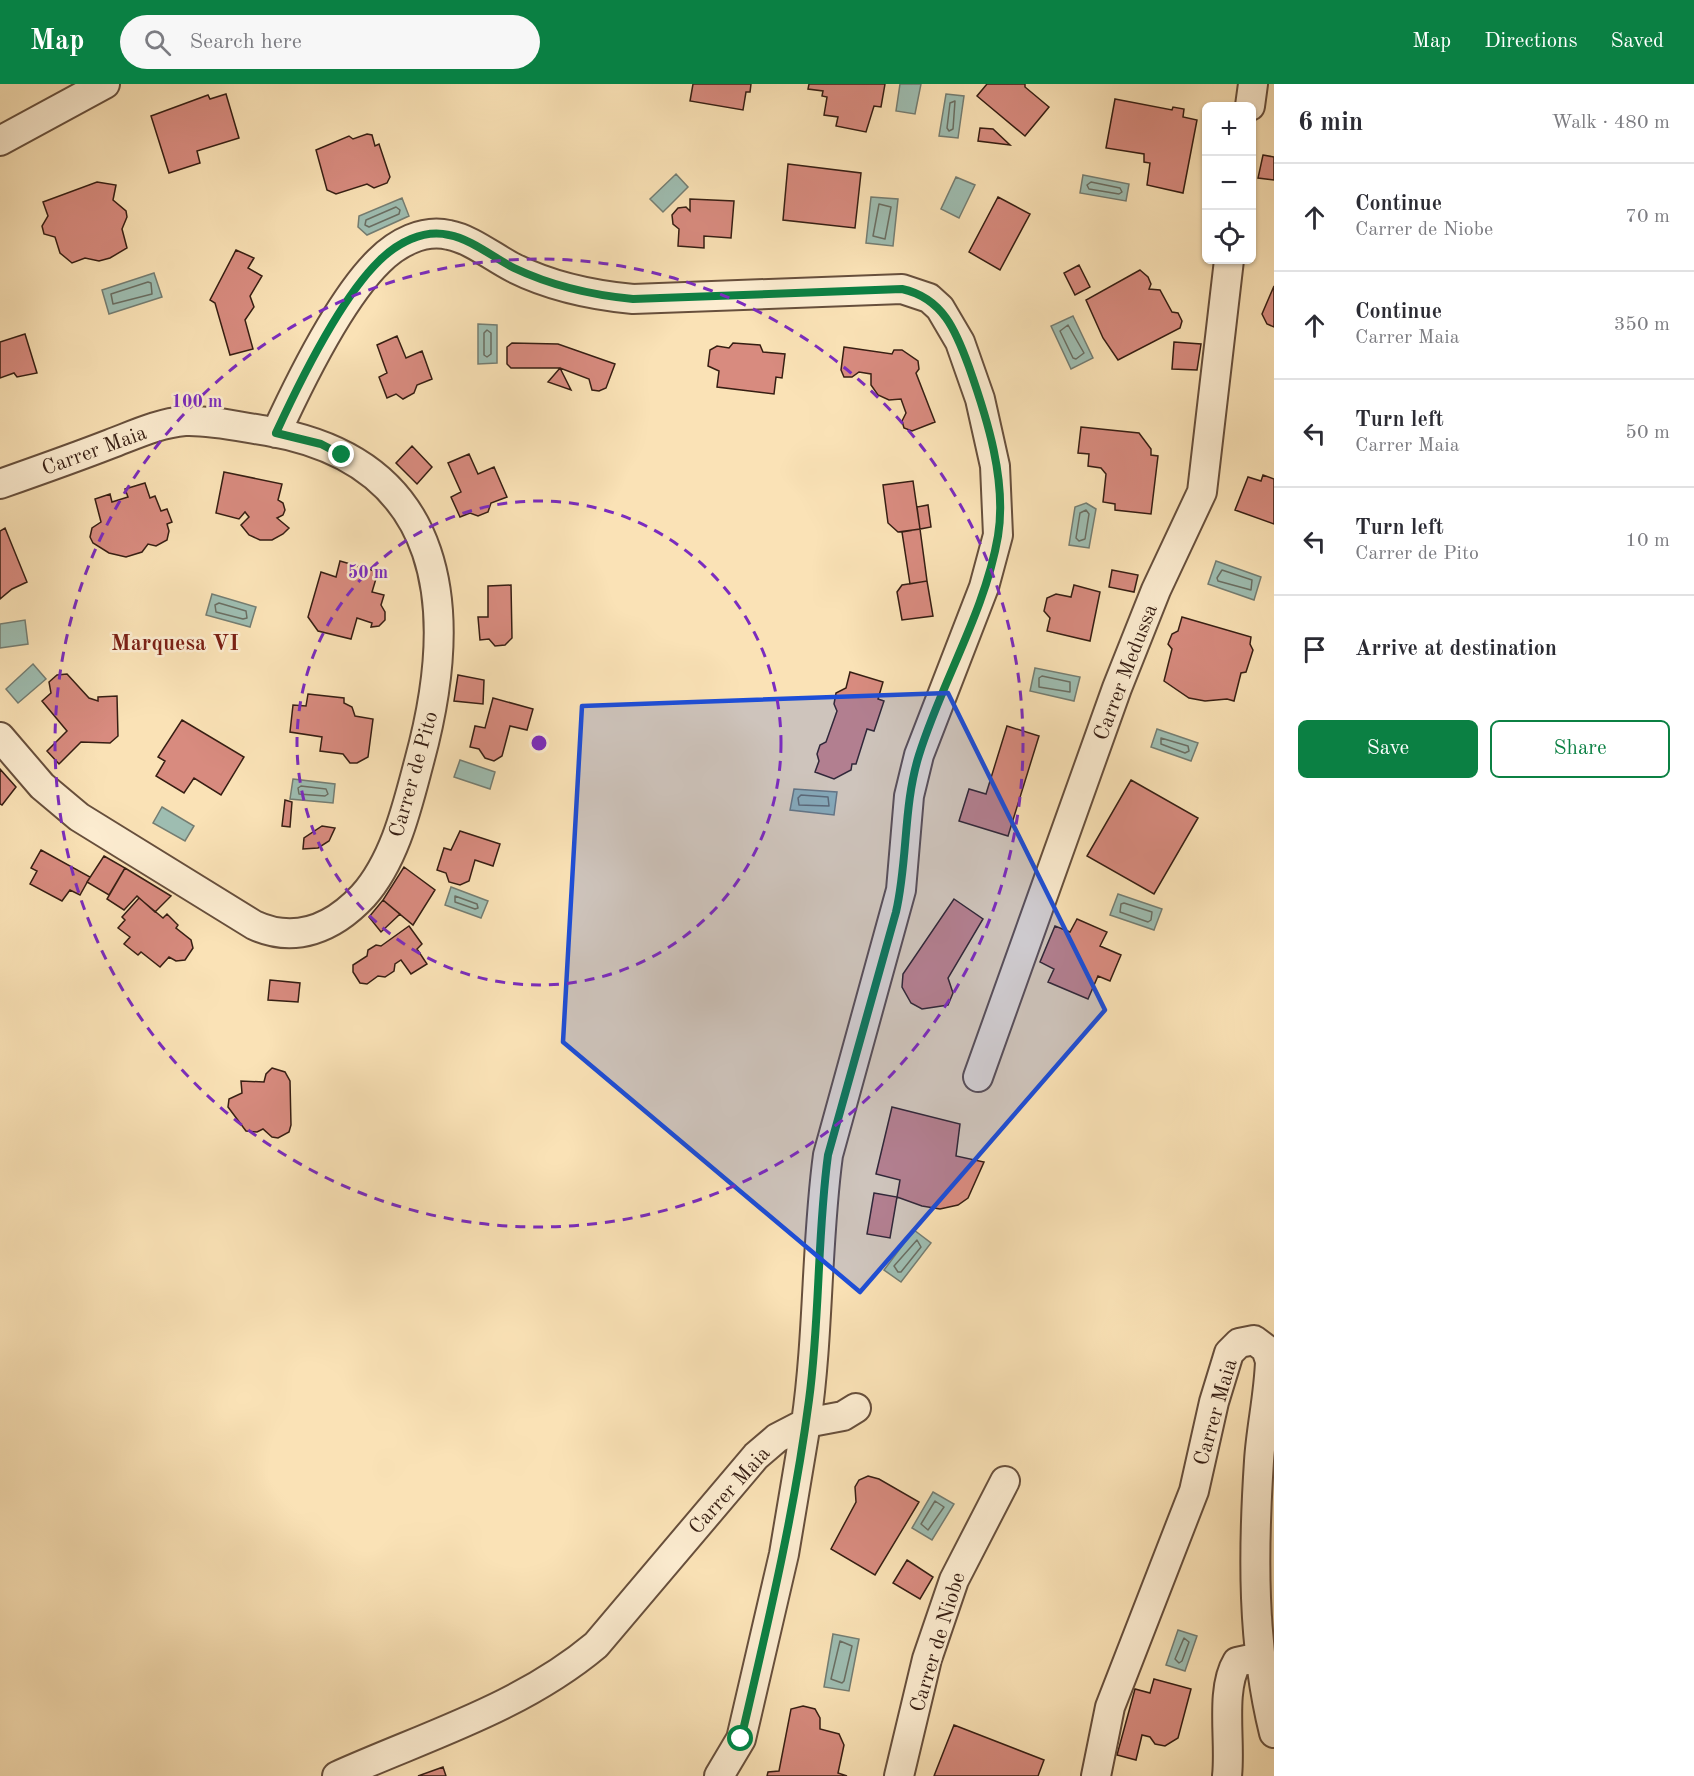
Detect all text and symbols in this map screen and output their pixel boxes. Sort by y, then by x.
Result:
search box [120,15,540,69]
icon: search [141,26,174,59]
text: Map [30,28,84,56]
text: Search here [189,31,302,53]
text: Map [1412,31,1451,52]
text: Directions [1484,31,1578,52]
text: Saved [1611,31,1664,52]
map controls [1202,102,1256,264]
button: + [1202,102,1256,156]
text: 6 min [1298,110,1363,136]
text: Walk · 480 m [1551,113,1670,133]
button: − [1202,156,1256,210]
text: Continue [1355,193,1442,215]
icon: ahead [1298,201,1331,234]
text: 70 m [1625,207,1670,227]
button: locate [1202,210,1256,264]
text: Carrer de Niobe [1355,220,1493,240]
text: Continue [1355,301,1442,323]
icon: ahead [1298,309,1331,342]
text: 350 m [1614,315,1670,335]
text: Carrer Maia [1355,328,1460,348]
text: 100 m [172,393,222,411]
text: Turn left [1355,409,1444,431]
icon: left [1298,417,1331,450]
street label: Carrer Maia [39,423,150,480]
text: 50 m [1625,423,1670,443]
text: Carrer Maia [1355,436,1460,456]
route end [328,441,354,467]
text: Turn left [1355,517,1444,539]
icon: left [1298,525,1331,558]
text: 10 m [1625,531,1670,551]
text: Carrer de Pito [1355,544,1479,564]
text: 50 m [348,564,388,582]
street label: Carrer Medussa [1091,602,1162,743]
district label: Marquesa VI [111,633,239,655]
icon: arrive [1298,633,1331,666]
text: Arrive at destination [1355,638,1557,660]
street label: Carrer de Pito [386,709,442,840]
button: Save [1298,720,1478,778]
button: Share [1490,720,1670,778]
centre of rings [529,733,549,753]
street label: Carrer Maia [1191,1357,1242,1468]
street label: Carrer Maia [686,1443,775,1539]
street label: Carrer de Niobe [907,1570,970,1715]
route start [727,1725,753,1751]

